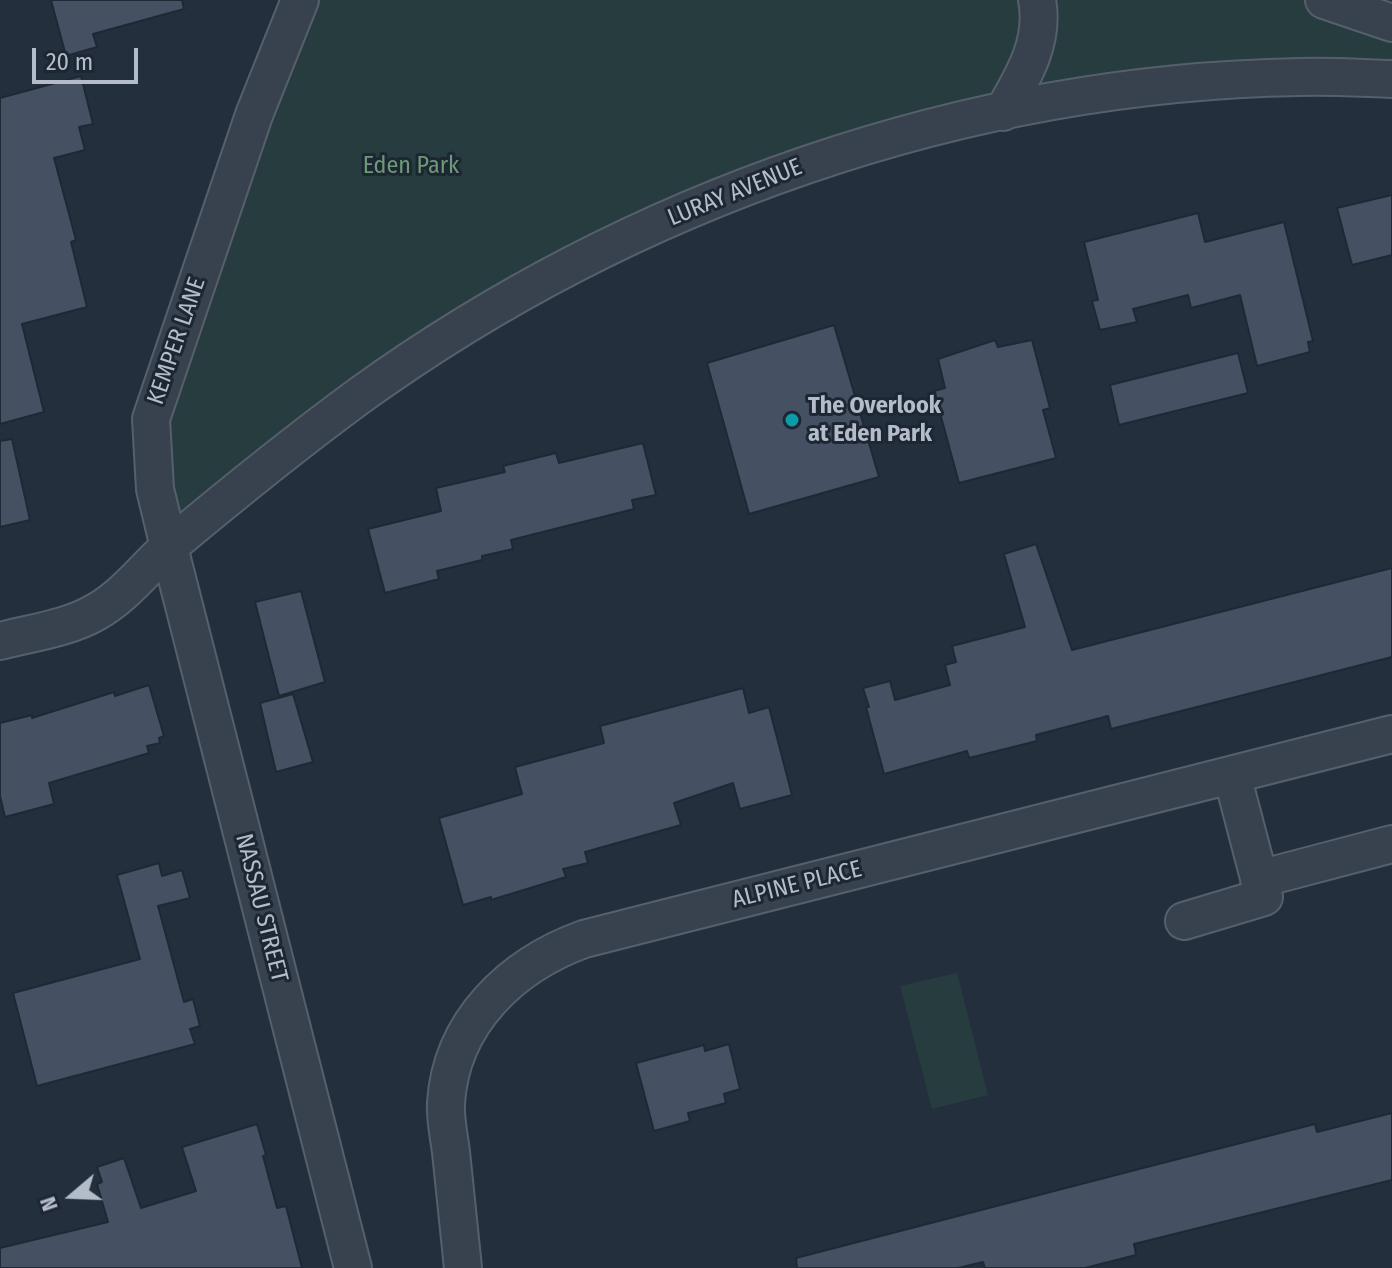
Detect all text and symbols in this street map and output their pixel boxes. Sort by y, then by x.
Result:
scale bar [36,32,142,82]
text: 20 m [46,48,93,76]
park label: Eden Park [363,152,459,180]
street label: LURAY AVENUE [664,153,806,233]
street label: KEMPER LANE [142,274,212,408]
place label: The Overlook at Eden Park [808,392,941,448]
marker: The Overlook at Eden Park [783,411,801,429]
street label: NASSAU STREET [229,831,293,985]
street label: ALPINE PLACE [729,855,865,915]
north arrow [32,1156,112,1236]
text: N [34,1193,64,1215]

